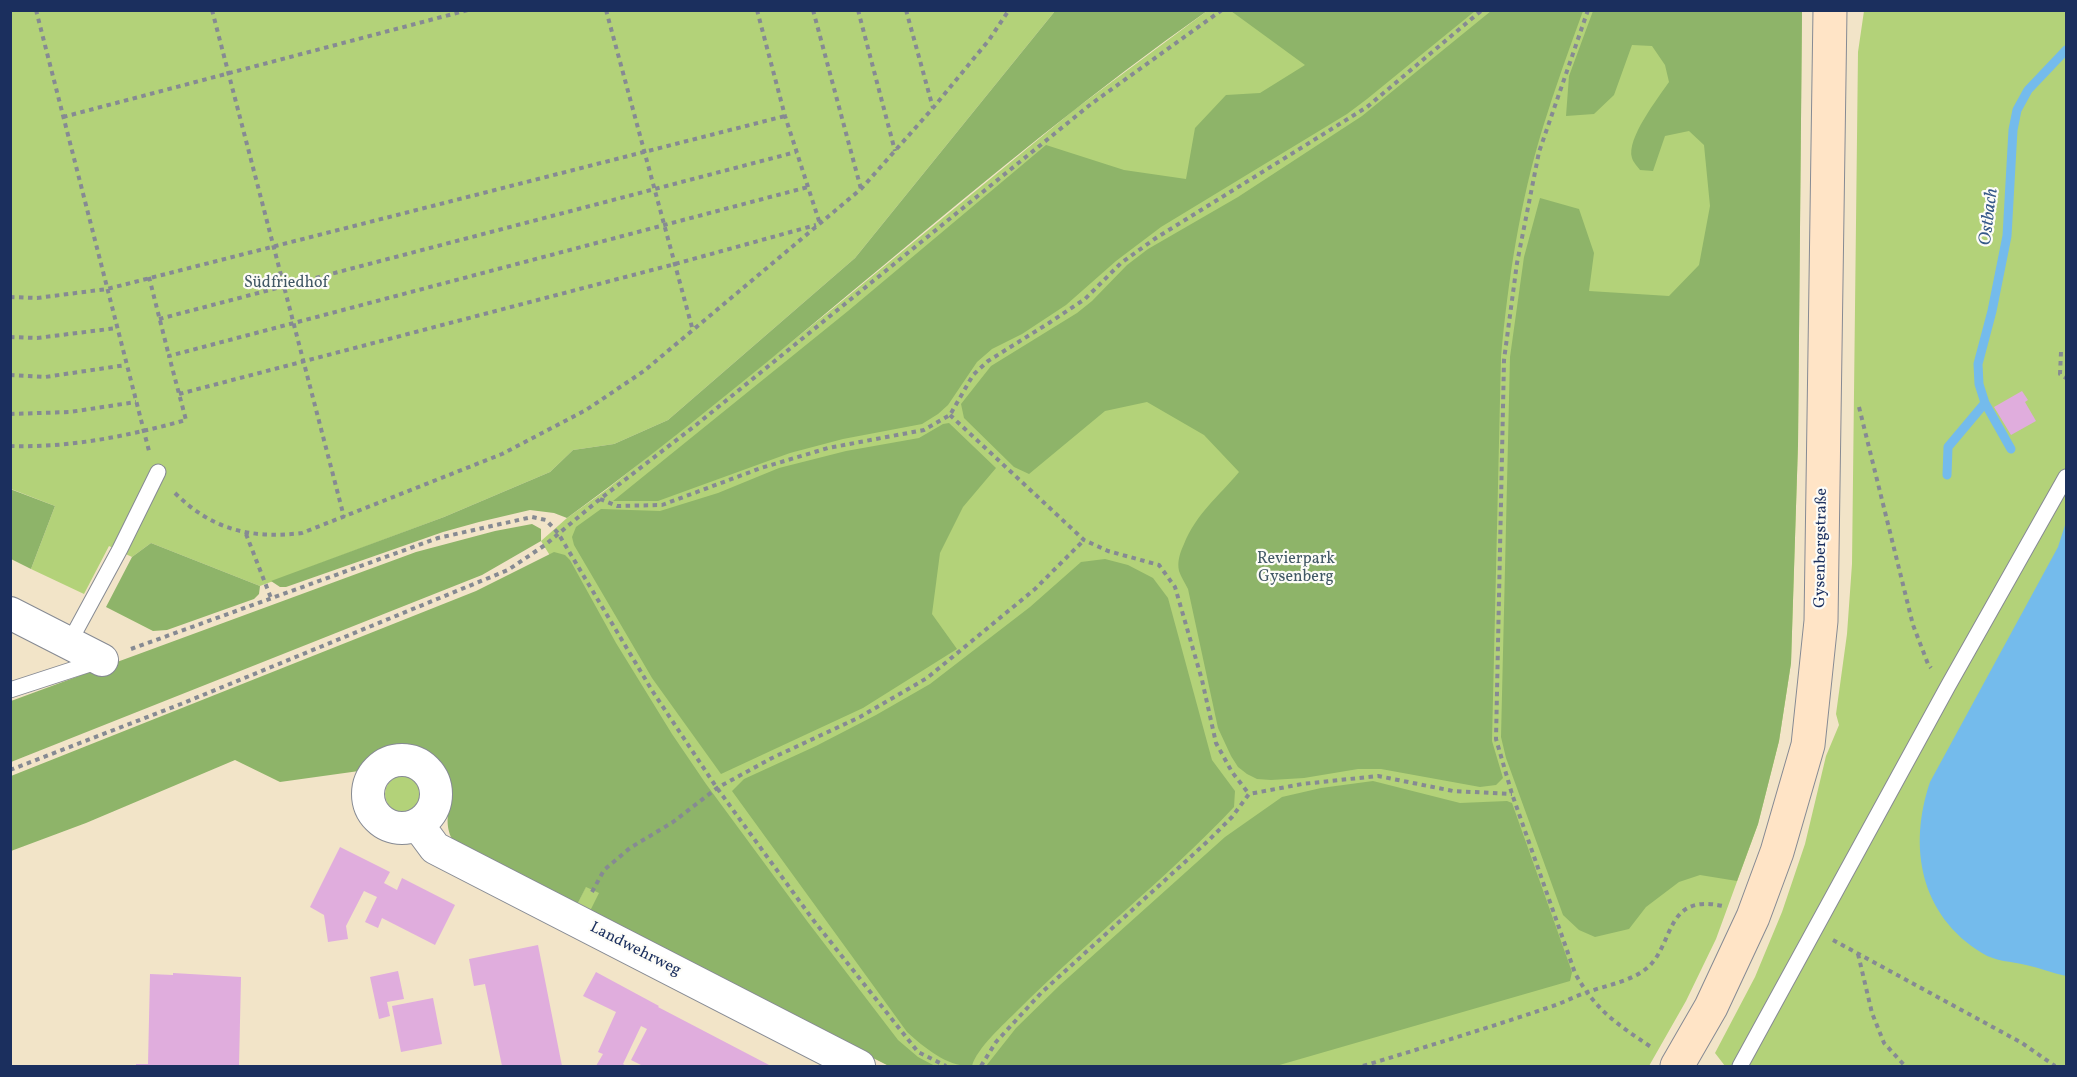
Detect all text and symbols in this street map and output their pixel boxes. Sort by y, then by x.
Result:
water label: Ostbach [1976,187,2004,247]
park label: Südfriedhof [244,274,328,294]
street label: Gysenbergstraße [1811,488,1833,608]
park label: Revierpark Gysenberg [1257,550,1335,588]
street label: Landwehrweg [586,919,684,981]

